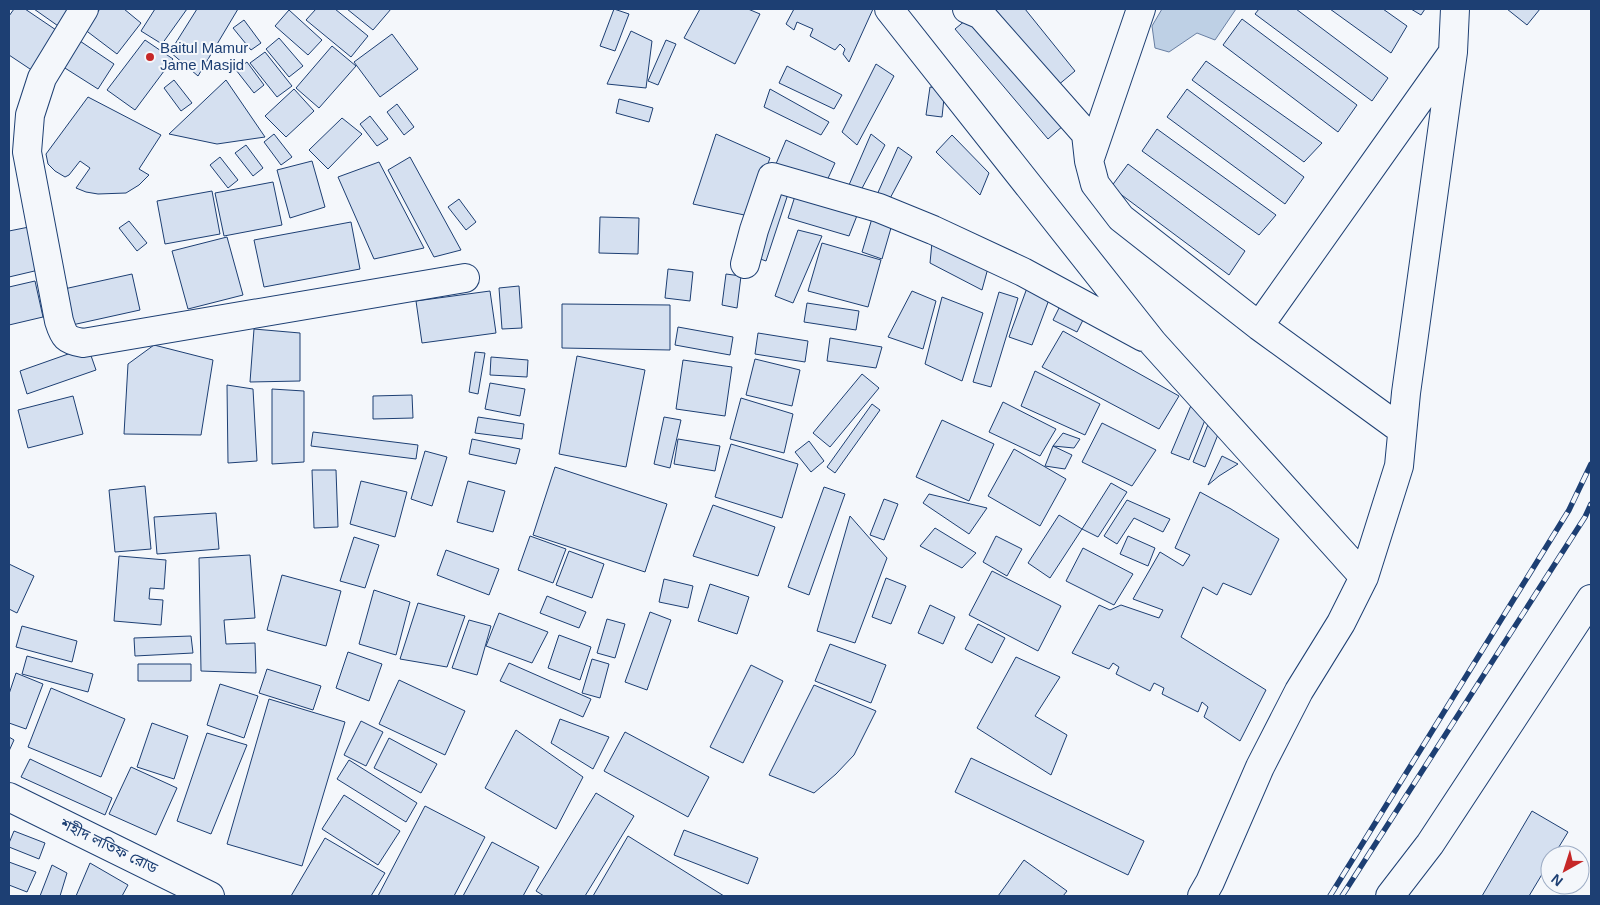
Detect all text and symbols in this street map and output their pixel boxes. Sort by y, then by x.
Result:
place label: Baitul Mamur Jame Masjid [160,39,248,73]
marker: Baitul Mamur Jame Masjid [144,51,156,63]
street label: শহীদ লতিফ রোড [57,814,161,877]
north arrow [1540,845,1590,895]
text: N [1548,871,1566,890]

